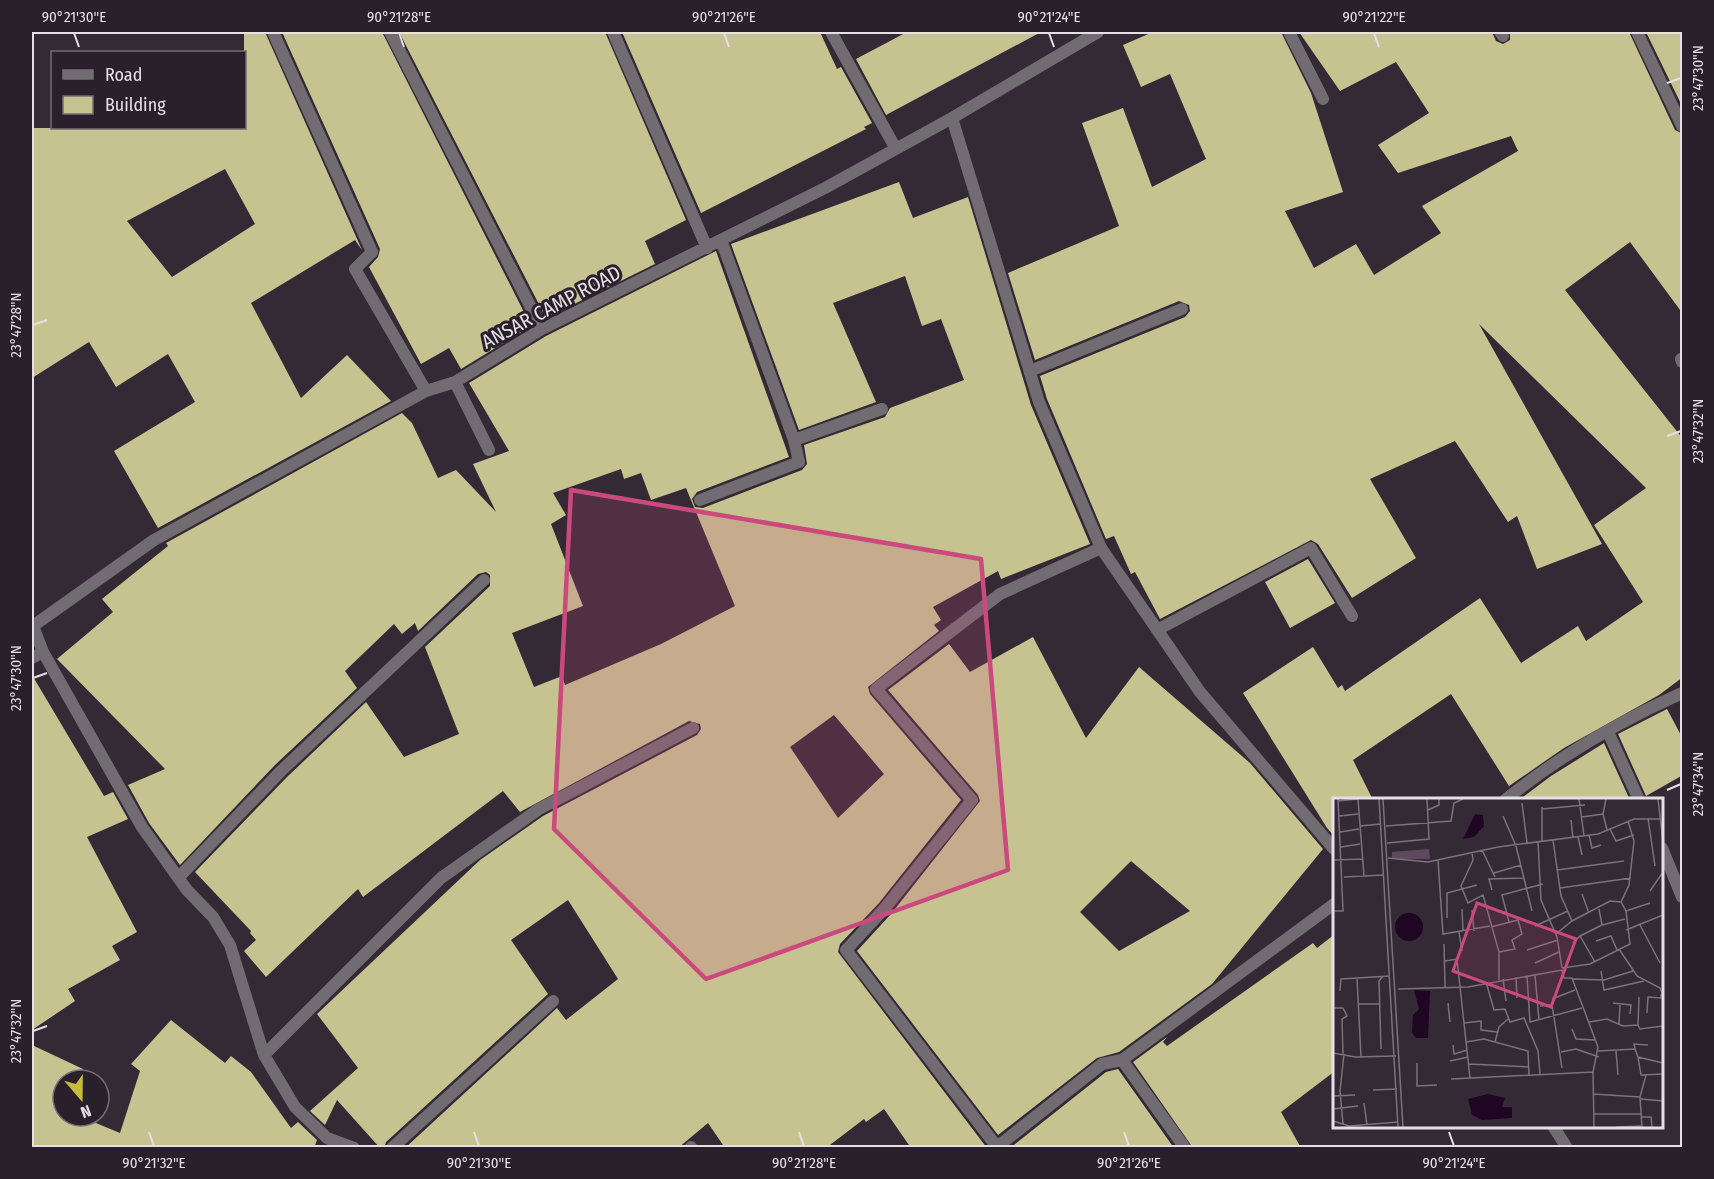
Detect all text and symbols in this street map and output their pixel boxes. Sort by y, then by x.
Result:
text: 90°21'30"E [42,8,106,26]
text: 90°21'28"E [367,8,431,26]
text: 90°21'26"E [692,8,756,26]
text: 90°21'24"E [1018,8,1080,26]
text: 90°21'22"E [1342,8,1406,26]
text: 23°47'30"N [1689,45,1707,111]
legend [51,51,246,129]
text: Road [105,64,142,86]
text: Building [105,94,166,116]
street label: ANSAR CAMP ROAD [477,260,625,354]
text: 23°47'28"N [7,292,25,358]
text: 23°47'32"N [1689,399,1707,463]
text: 23°47'30"N [7,645,25,711]
text: 23°47'34"N [1689,752,1707,816]
inset map [1333,798,1663,1128]
text: 23°47'32"N [7,999,25,1063]
north arrow [51,1068,111,1128]
text: N [78,1101,94,1122]
text: 90°21'32"E [122,1154,186,1172]
text: 90°21'30"E [447,1154,511,1172]
text: 90°21'28"E [772,1154,836,1172]
text: 90°21'26"E [1097,1154,1161,1172]
text: 90°21'24"E [1423,1154,1485,1172]

